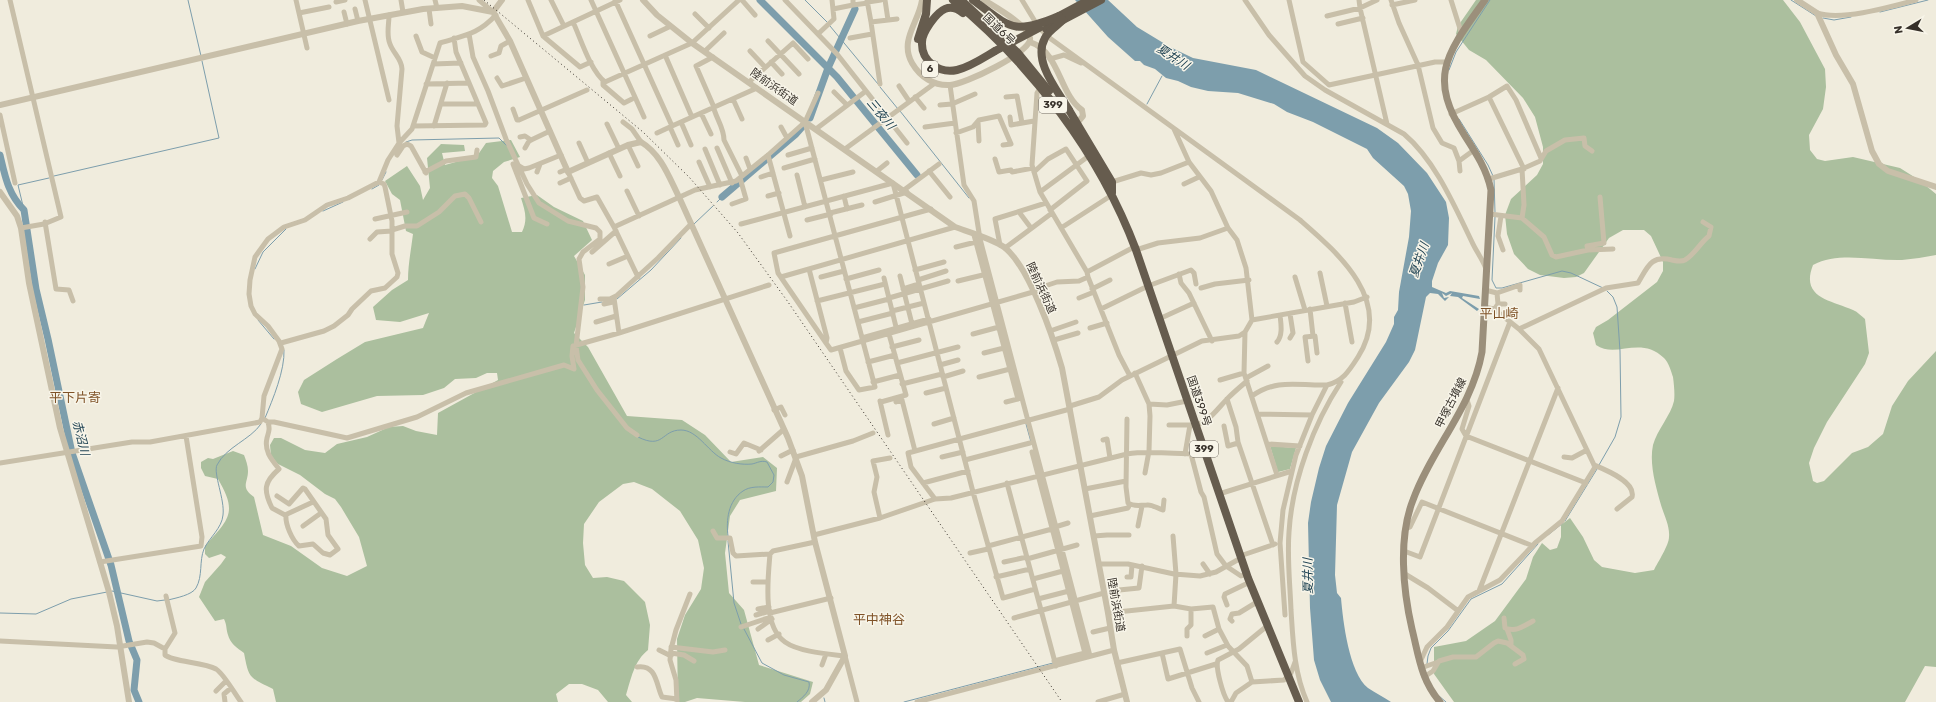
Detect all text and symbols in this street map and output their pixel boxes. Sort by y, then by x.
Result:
north arrow [1888,8,1928,48]
street label: 国道6号 [980,11,1018,47]
text: N [1892,25,1906,35]
water label: 夏井川 [1154,41,1194,74]
road number: 6 [922,61,938,77]
street label: 陸前浜街道 [748,66,800,108]
water label: 三夜川 [864,96,899,134]
road number: 399 [1039,97,1067,113]
water label: 夏井川 [1407,239,1432,279]
street label: 陸前浜街道 [1023,260,1059,316]
district label: 平山崎 [1479,306,1519,321]
street label: 国道399号 [1184,374,1214,428]
street label: 甲塚古墳線 [1433,376,1469,430]
district label: 平下片寄 [49,390,101,405]
water label: 赤沼川 [70,419,93,459]
road number: 399 [1190,441,1218,457]
water label: 夏井川 [1301,556,1315,594]
street label: 陸前浜街道 [1105,577,1127,633]
district label: 平中神谷 [853,612,905,627]

